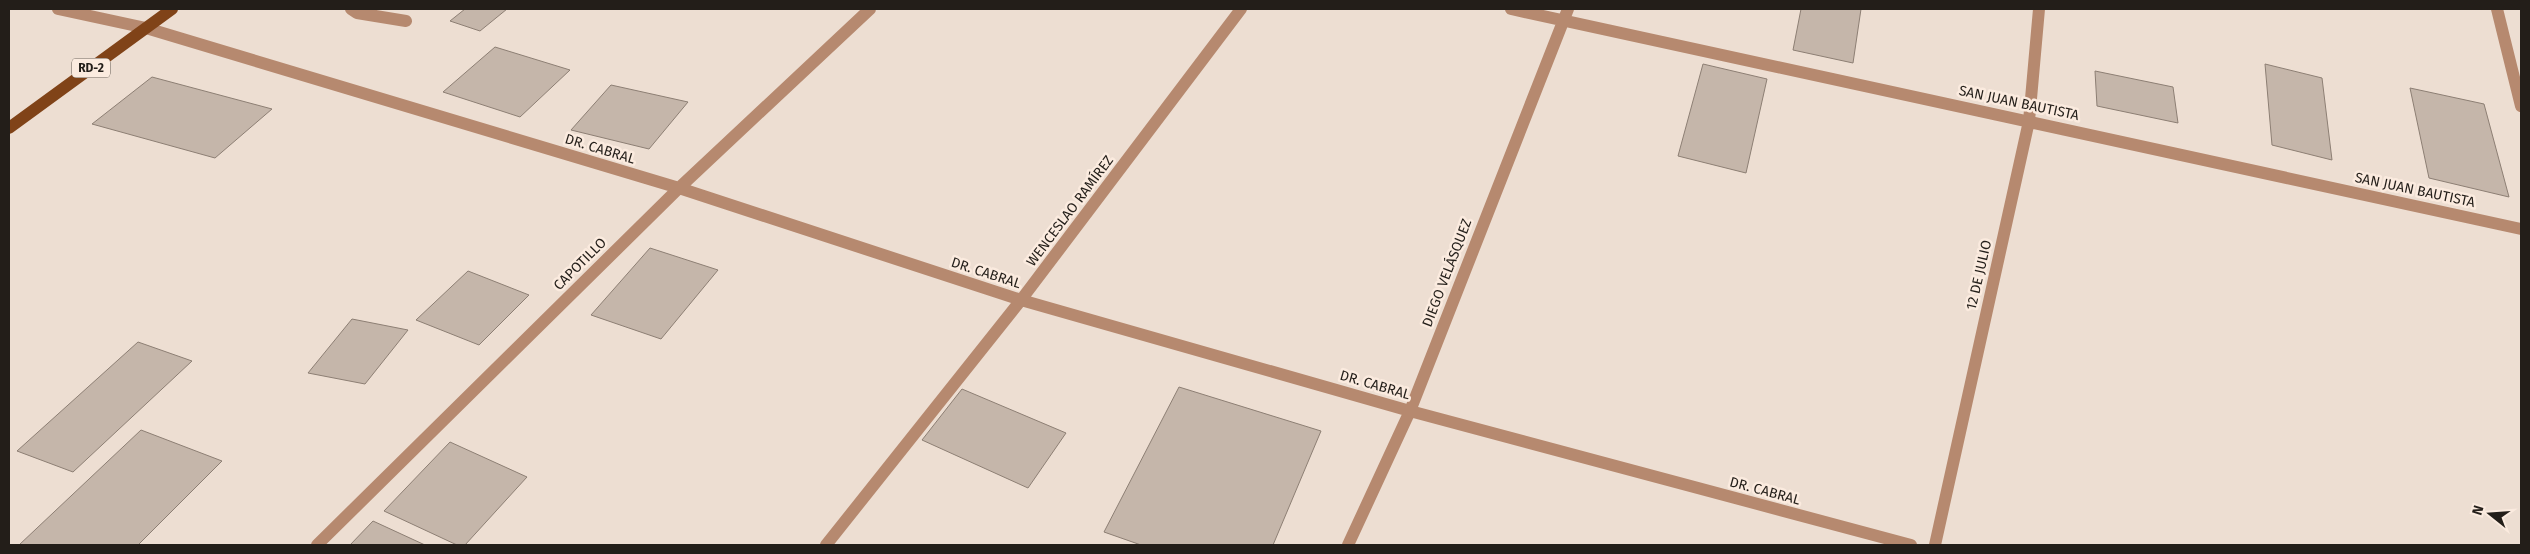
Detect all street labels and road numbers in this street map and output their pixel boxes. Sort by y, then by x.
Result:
road number: RD-2 [72,58,110,78]
street label: SAN JUAN BAUTISTA [1957,82,2081,124]
street label: DR. CABRAL [563,130,637,168]
street label: WENCESLAO RAMÍREZ [1022,152,1117,270]
street label: SAN JUAN BAUTISTA [2353,169,2477,211]
street label: DIEGO VELÁSQUEZ [1418,216,1475,329]
street label: CAPOTILLO [550,234,610,294]
street label: 12 DE JULIO [1963,238,1995,312]
street label: DR. CABRAL [949,254,1023,292]
street label: DR. CABRAL [1338,367,1412,403]
street label: DR. CABRAL [1728,473,1802,509]

